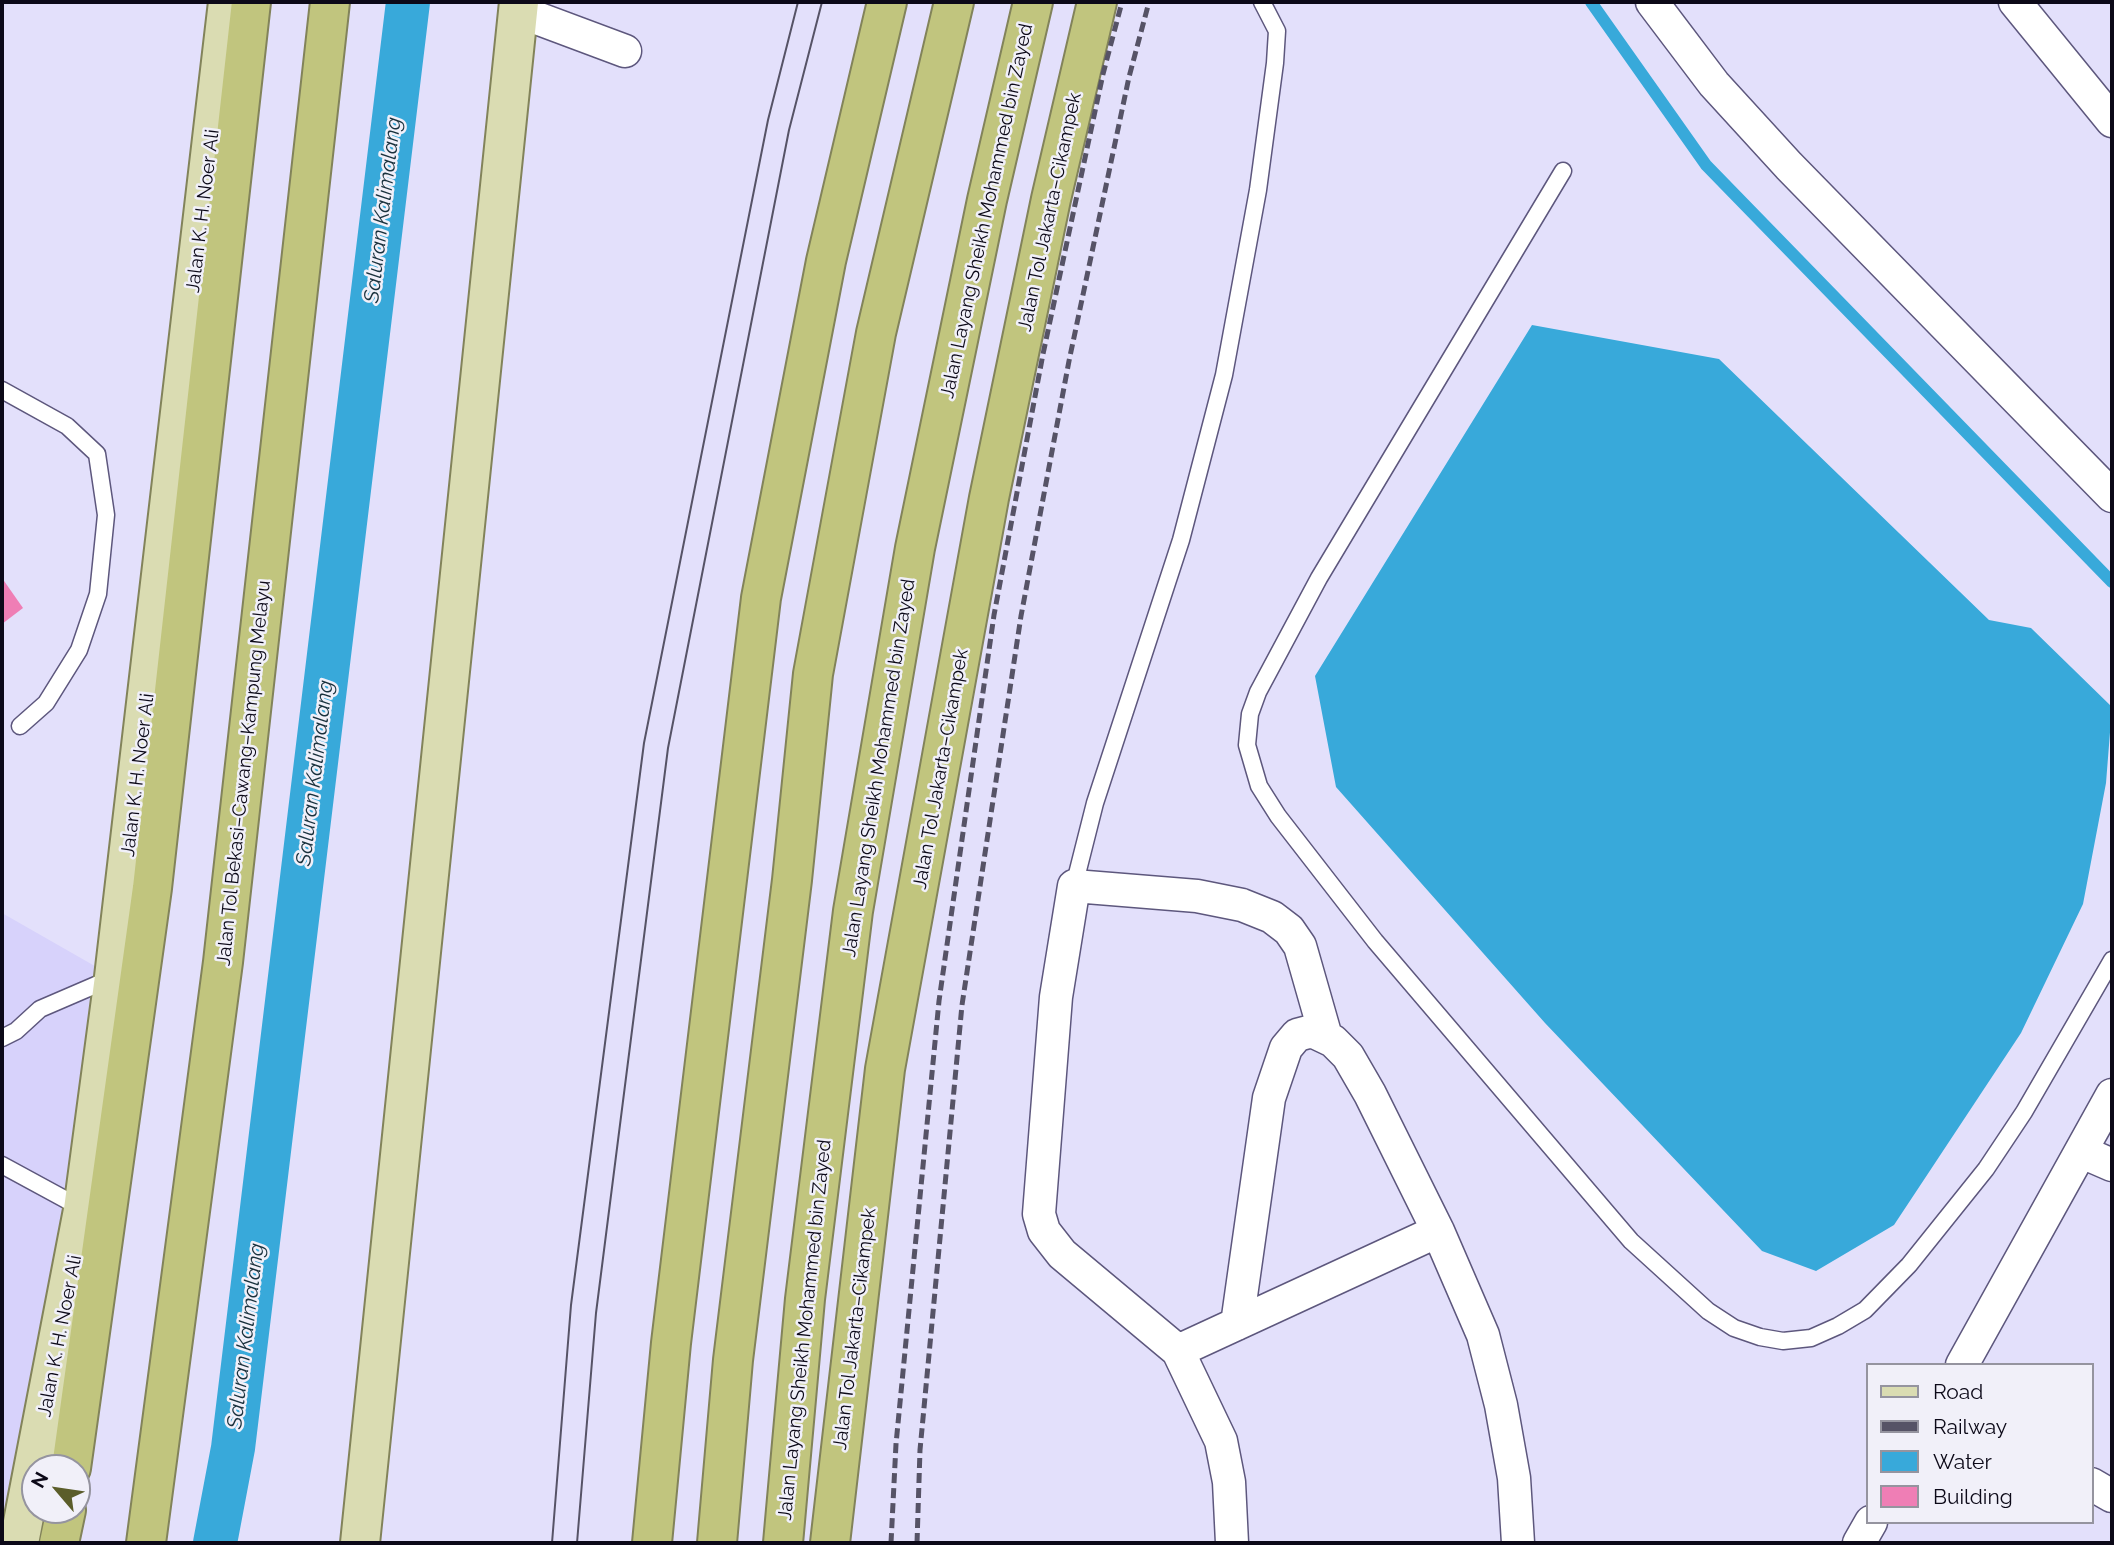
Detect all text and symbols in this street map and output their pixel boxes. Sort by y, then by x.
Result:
street label: Jalan Layang Sheikh Mohammed bin Zayed [936,22,1038,400]
street label: Jalan Tol Jakarta–Cikampek [1014,91,1086,333]
water label: Saluran Kalimalang [359,116,407,304]
street label: Jalan K. H. Noer Ali [182,128,224,294]
street label: Jalan Layang Sheikh Mohammed bin Zayed [838,577,920,959]
street label: Jalan Tol Bekasi–Cawang–Kampung Melayu [212,579,276,967]
street label: Jalan Tol Jakarta–Cikampek [909,647,973,891]
water label: Saluran Kalimalang [291,679,339,867]
street label: Jalan K. H. Noer Ali [117,692,159,858]
street label: Jalan Layang Sheikh Mohammed bin Zayed [774,1139,836,1521]
street label: Jalan Tol Jakarta–Cikampek [829,1207,881,1451]
water label: Saluran Kalimalang [222,1242,270,1430]
street label: Jalan K. H. Noer Ali [33,1253,87,1419]
legend [1866,1363,2093,1524]
text: Road [1933,1379,1983,1404]
text: Railway [1933,1414,2007,1439]
text: Water [1933,1449,1992,1474]
north arrow [21,1454,91,1524]
text: N [26,1468,53,1491]
text: Building [1933,1484,2013,1509]

